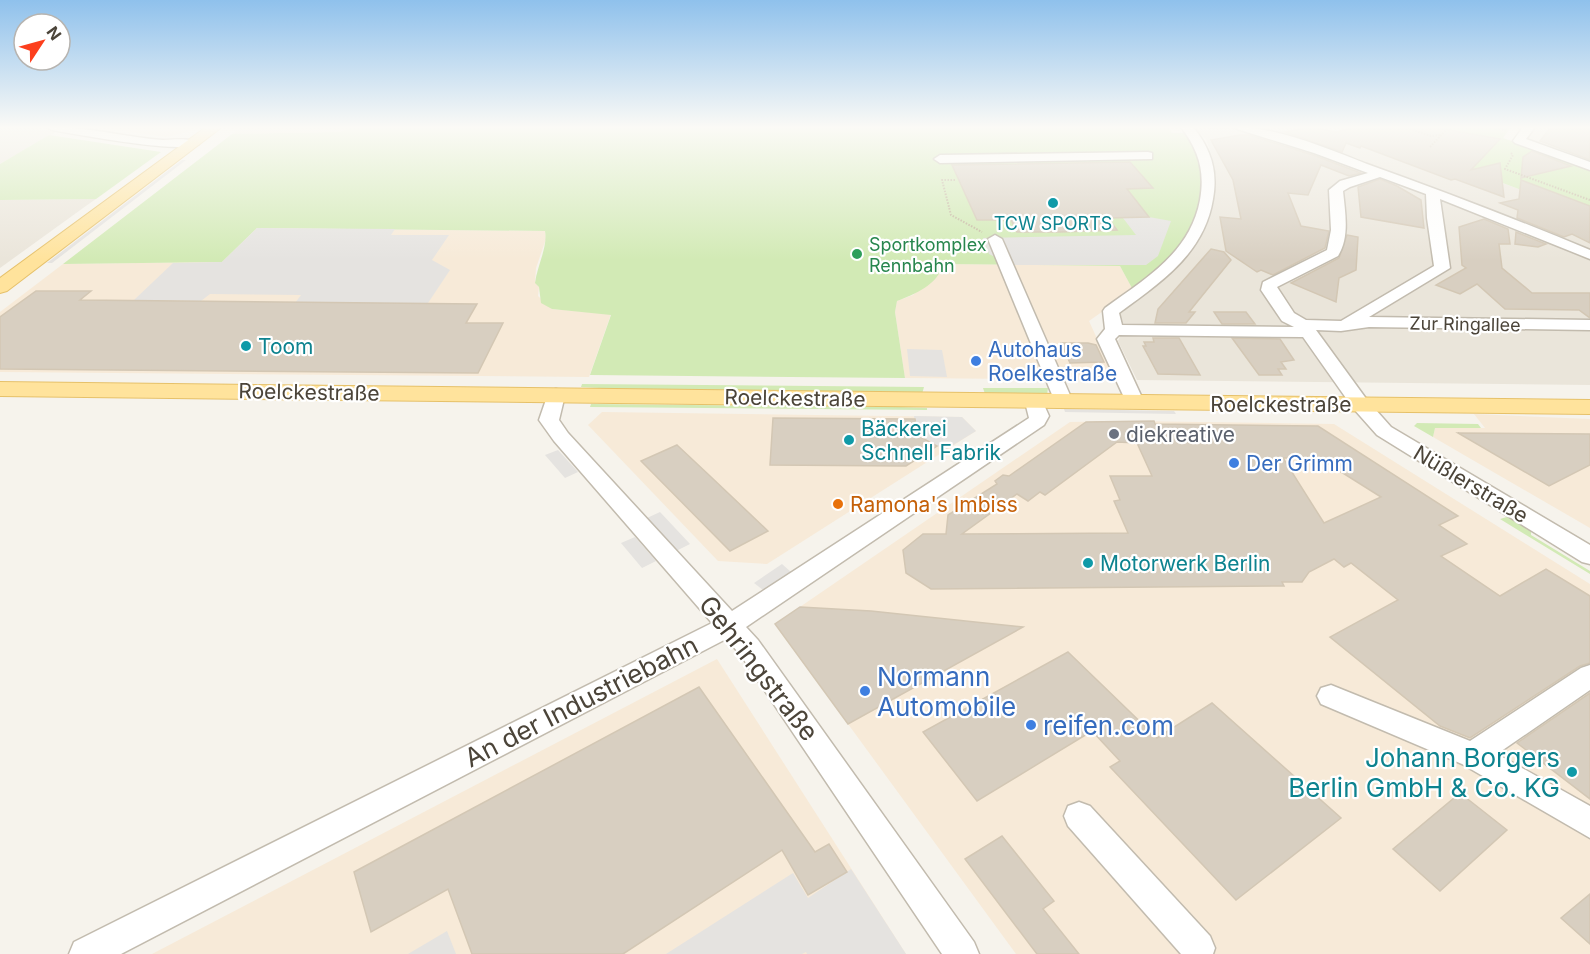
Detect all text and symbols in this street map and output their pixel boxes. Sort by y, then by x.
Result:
north arrow [12,12,72,72]
text: N [42,22,66,44]
marker: TCW SPORTS [1046,196,1060,210]
place label: TCW SPORTS [994,213,1112,234]
place label: Sportkomplex Rennbahn [869,234,987,276]
marker: Sportkomplex Rennbahn [850,247,864,261]
street label: Zur Ringallee [1409,313,1521,335]
place label: Toom [258,334,314,359]
place label: Autohaus Roelkestraße [988,337,1117,386]
marker: Toom [239,339,253,353]
marker: Autohaus Roelkestraße [969,354,983,368]
street label: Roelckestraße [238,378,380,406]
street label: Roelckestraße [724,384,866,412]
street label: Roelckestraße [1210,392,1352,417]
place label: Bäckerei Schnell Fabrik [861,416,1001,465]
place label: diekreative [1126,422,1235,447]
marker: diekreative [1107,427,1121,441]
marker: Bäckerei Schnell Fabrik [842,433,856,447]
street label: Nüßlerstraße [1409,440,1533,528]
place label: Der Grimm [1246,451,1353,476]
marker: Der Grimm [1227,456,1241,470]
place label: Ramona's Imbiss [850,492,1018,517]
marker: Ramona's Imbiss [831,497,845,511]
place label: Motorwerk Berlin [1100,551,1270,576]
marker: Motorwerk Berlin [1081,556,1095,570]
street label: Gehringstraße [693,589,825,747]
street label: An der Industriebahn [459,629,703,773]
place label: Normann Automobile [877,661,1016,722]
marker: Normann Automobile [858,684,872,698]
place label: reifen.com [1043,710,1174,741]
marker: reifen.com [1024,718,1038,732]
place label: Johann Borgers Berlin GmbH & Co. KG [1288,742,1560,803]
marker: Johann Borgers Berlin GmbH & Co. KG [1565,765,1579,779]

